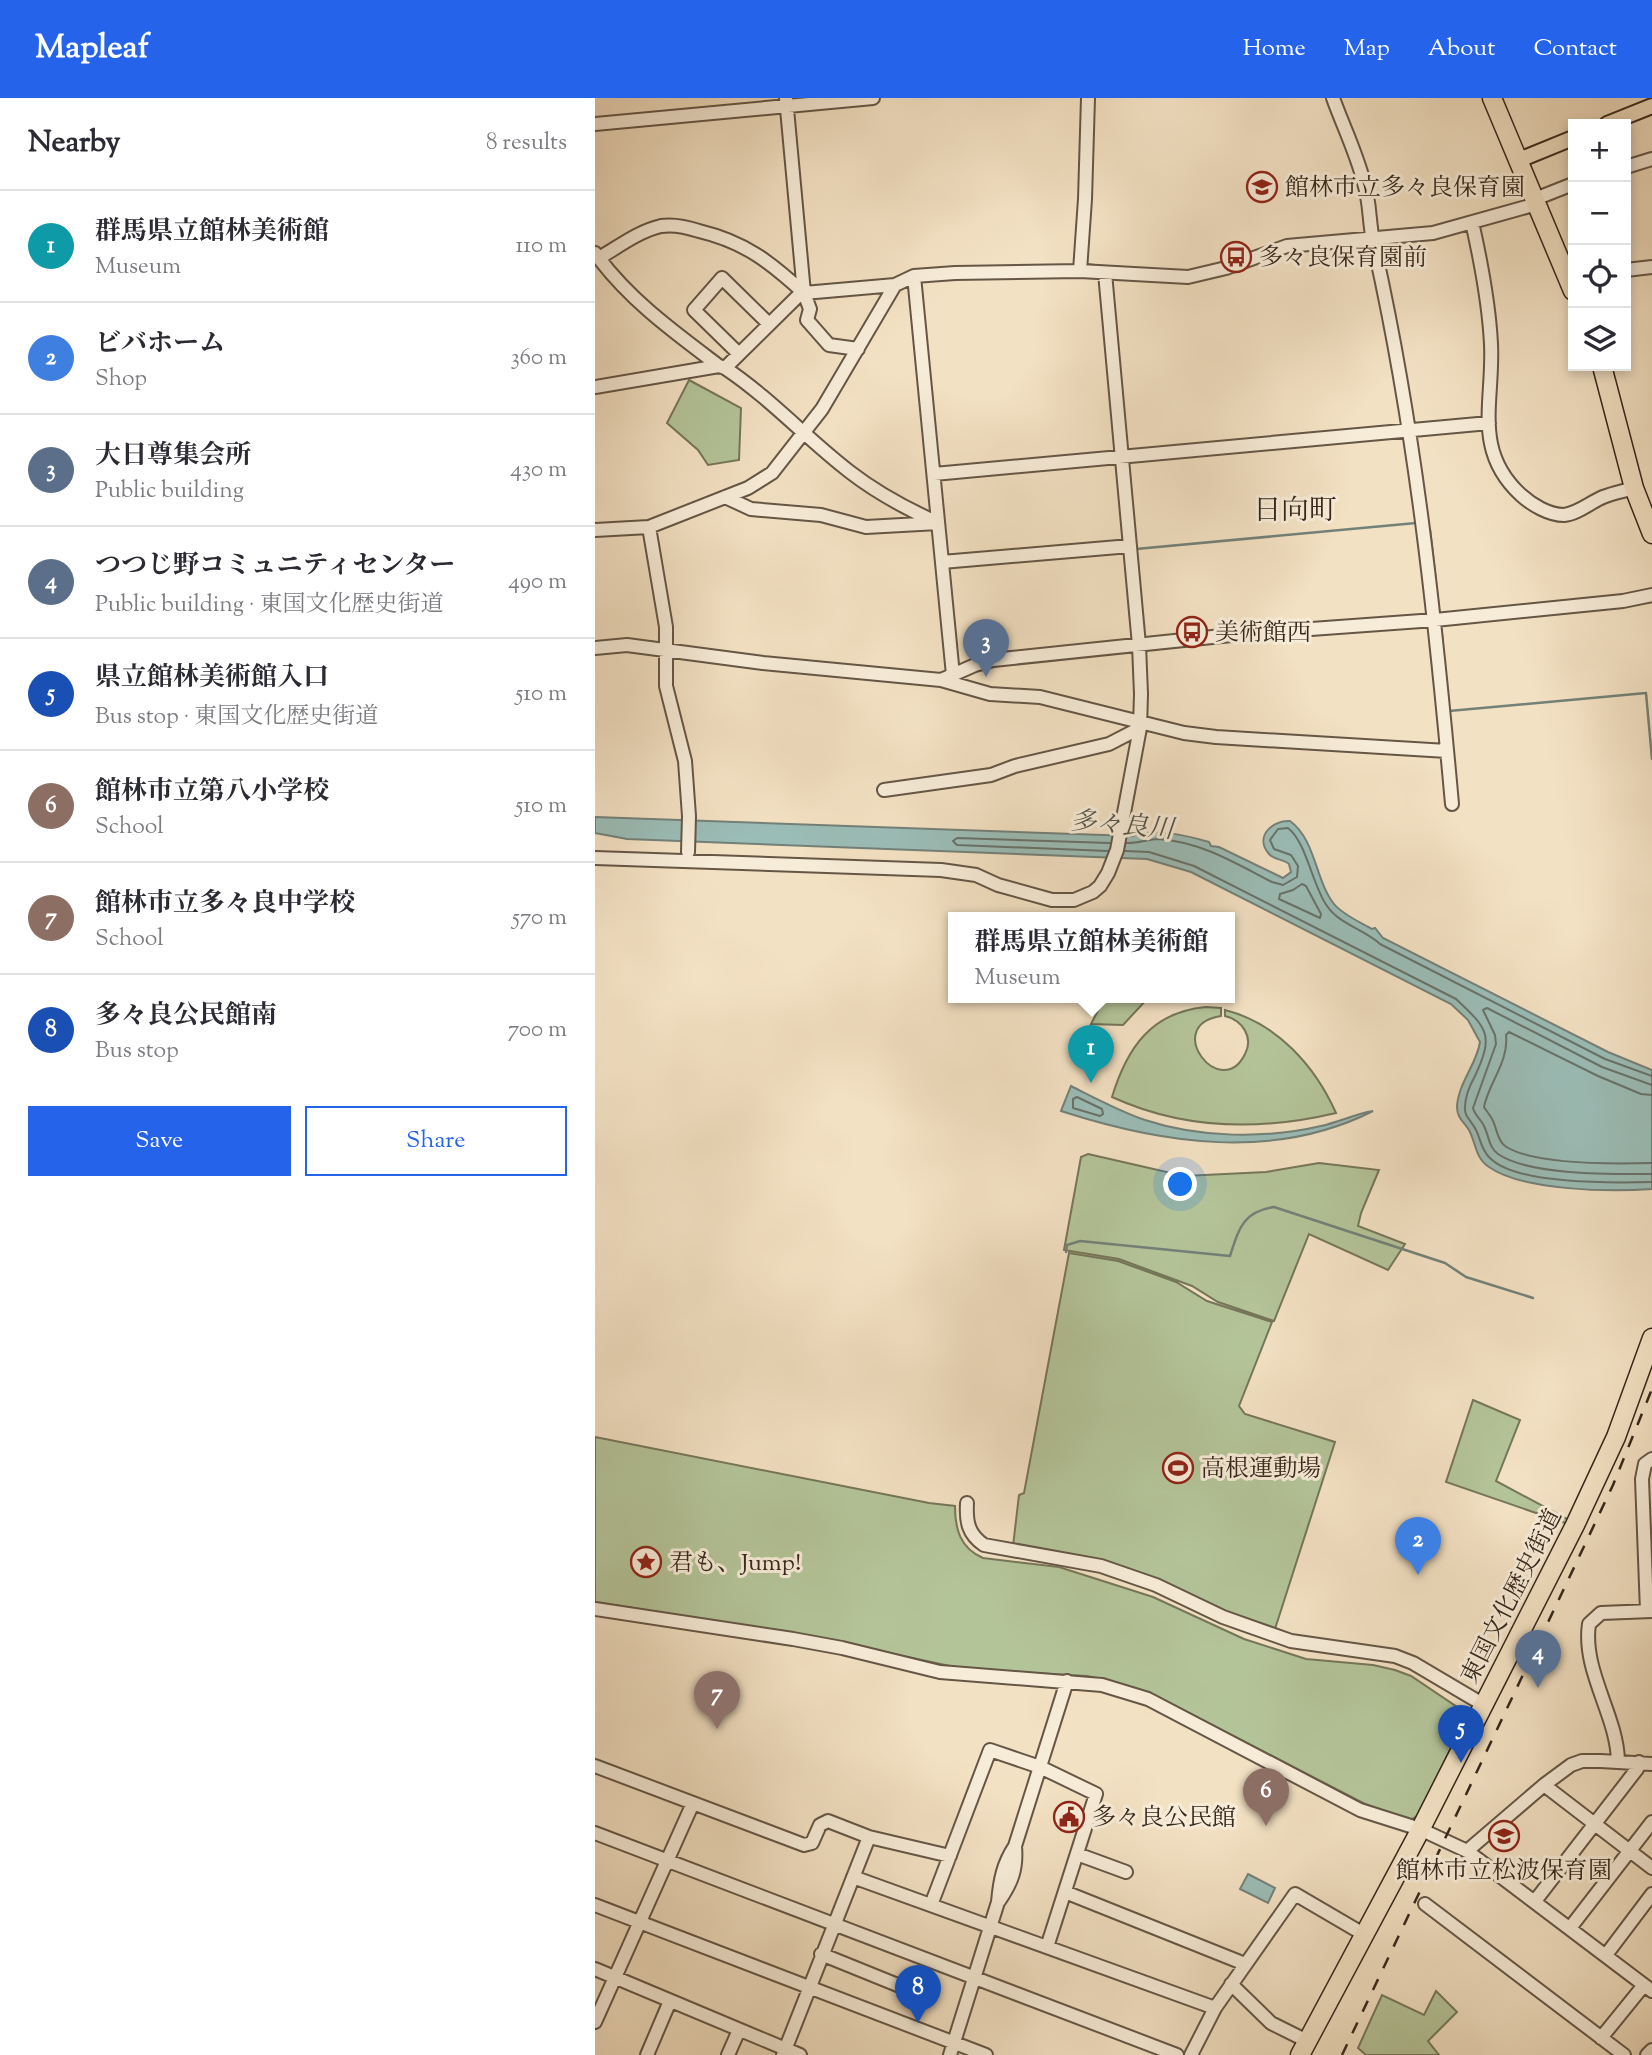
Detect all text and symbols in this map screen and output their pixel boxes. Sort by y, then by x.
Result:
text: Mapleaf [35,25,149,73]
text: Home [1243,32,1306,66]
text: Map [1344,32,1390,66]
text: About [1428,32,1495,66]
text: Contact [1533,32,1617,66]
map controls [1568,119,1631,371]
button: + [1568,119,1631,182]
text: Nearby [28,122,120,165]
text: 8 results [486,127,567,160]
school or university icon: 館林市立多々良保育園 [1245,170,1279,204]
place label: 館林市立多々良保育園 [1285,172,1525,206]
button: − [1568,182,1631,245]
text: 群馬県立館林美術館 [95,214,329,251]
text: 1 [47,230,55,263]
text: 110 m [516,230,567,263]
bus stop icon: 多々良保育園前 [1219,240,1253,274]
place label: 多々良保育園前 [1259,242,1427,276]
button: locate [1568,245,1631,308]
text: Museum [95,251,181,284]
button: layers [1568,308,1631,371]
text: ビバホーム [95,326,225,363]
text: 2 [46,342,56,375]
text: 360 m [510,342,567,375]
text: Shop [95,363,147,396]
text: 大日尊集会所 [95,438,251,475]
text: 3 [46,454,56,487]
text: 430 m [510,454,567,487]
text: Public building [95,475,244,508]
district label: 日向町 [1253,492,1337,532]
text: つつじ野コミュニティセンター [95,548,455,585]
text: 4 [45,566,57,599]
text: 490 m [508,566,567,599]
text: Public building · 東国文化歴史街道 [95,589,444,622]
bus stop icon: 美術館西 [1175,615,1209,649]
place label: 美術館西 [1215,617,1311,651]
pin: 3 [963,619,1009,677]
text: 県立館林美術館入口 [95,660,329,697]
text: 5 [47,678,55,711]
text: 510 m [515,678,567,711]
text: Bus stop · 東国文化歴史街道 [95,701,378,734]
text: 館林市立第八小学校 [95,774,329,811]
text: 6 [45,790,57,823]
text: 510 m [515,790,567,823]
water label: 多々良川 [1068,804,1178,850]
text: School [95,811,164,844]
text: 館林市立多々良中学校 [95,886,355,923]
text: 7 [45,902,57,935]
text: 570 m [512,902,567,935]
popup [948,912,1235,1003]
text: School [95,923,164,956]
text: 群馬県立館林美術館 [974,925,1209,962]
text: Museum [974,962,1061,995]
text: 多々良公民館南 [95,998,277,1035]
text: 8 [45,1014,57,1047]
text: 700 m [508,1014,567,1047]
pin: 1 [1068,1025,1114,1083]
text: Bus stop [95,1035,179,1068]
button: Save [28,1106,291,1176]
button: Share [305,1106,567,1176]
your location [1163,1167,1197,1201]
sports icon: 高根運動場 [1161,1451,1195,1485]
place label: 高根運動場 [1201,1453,1321,1487]
street label: 東国文化歴史街道 [1454,1504,1572,1690]
pin: 2 [1395,1517,1441,1575]
place icon: 君も、Jump! [629,1545,663,1579]
place label: 君も、Jump! [669,1547,801,1581]
pin: 4 [1515,1630,1561,1688]
pin: 7 [694,1671,740,1729]
pin: 5 [1438,1705,1484,1763]
pin: 6 [1243,1768,1289,1826]
public building icon: 多々良公民館 [1052,1800,1086,1834]
place label: 多々良公民館 [1092,1802,1236,1836]
school or university icon: 館林市立松波保育園 [1487,1819,1521,1853]
place label: 館林市立松波保育園 [1396,1855,1612,1889]
pin: 8 [895,1965,941,2023]

